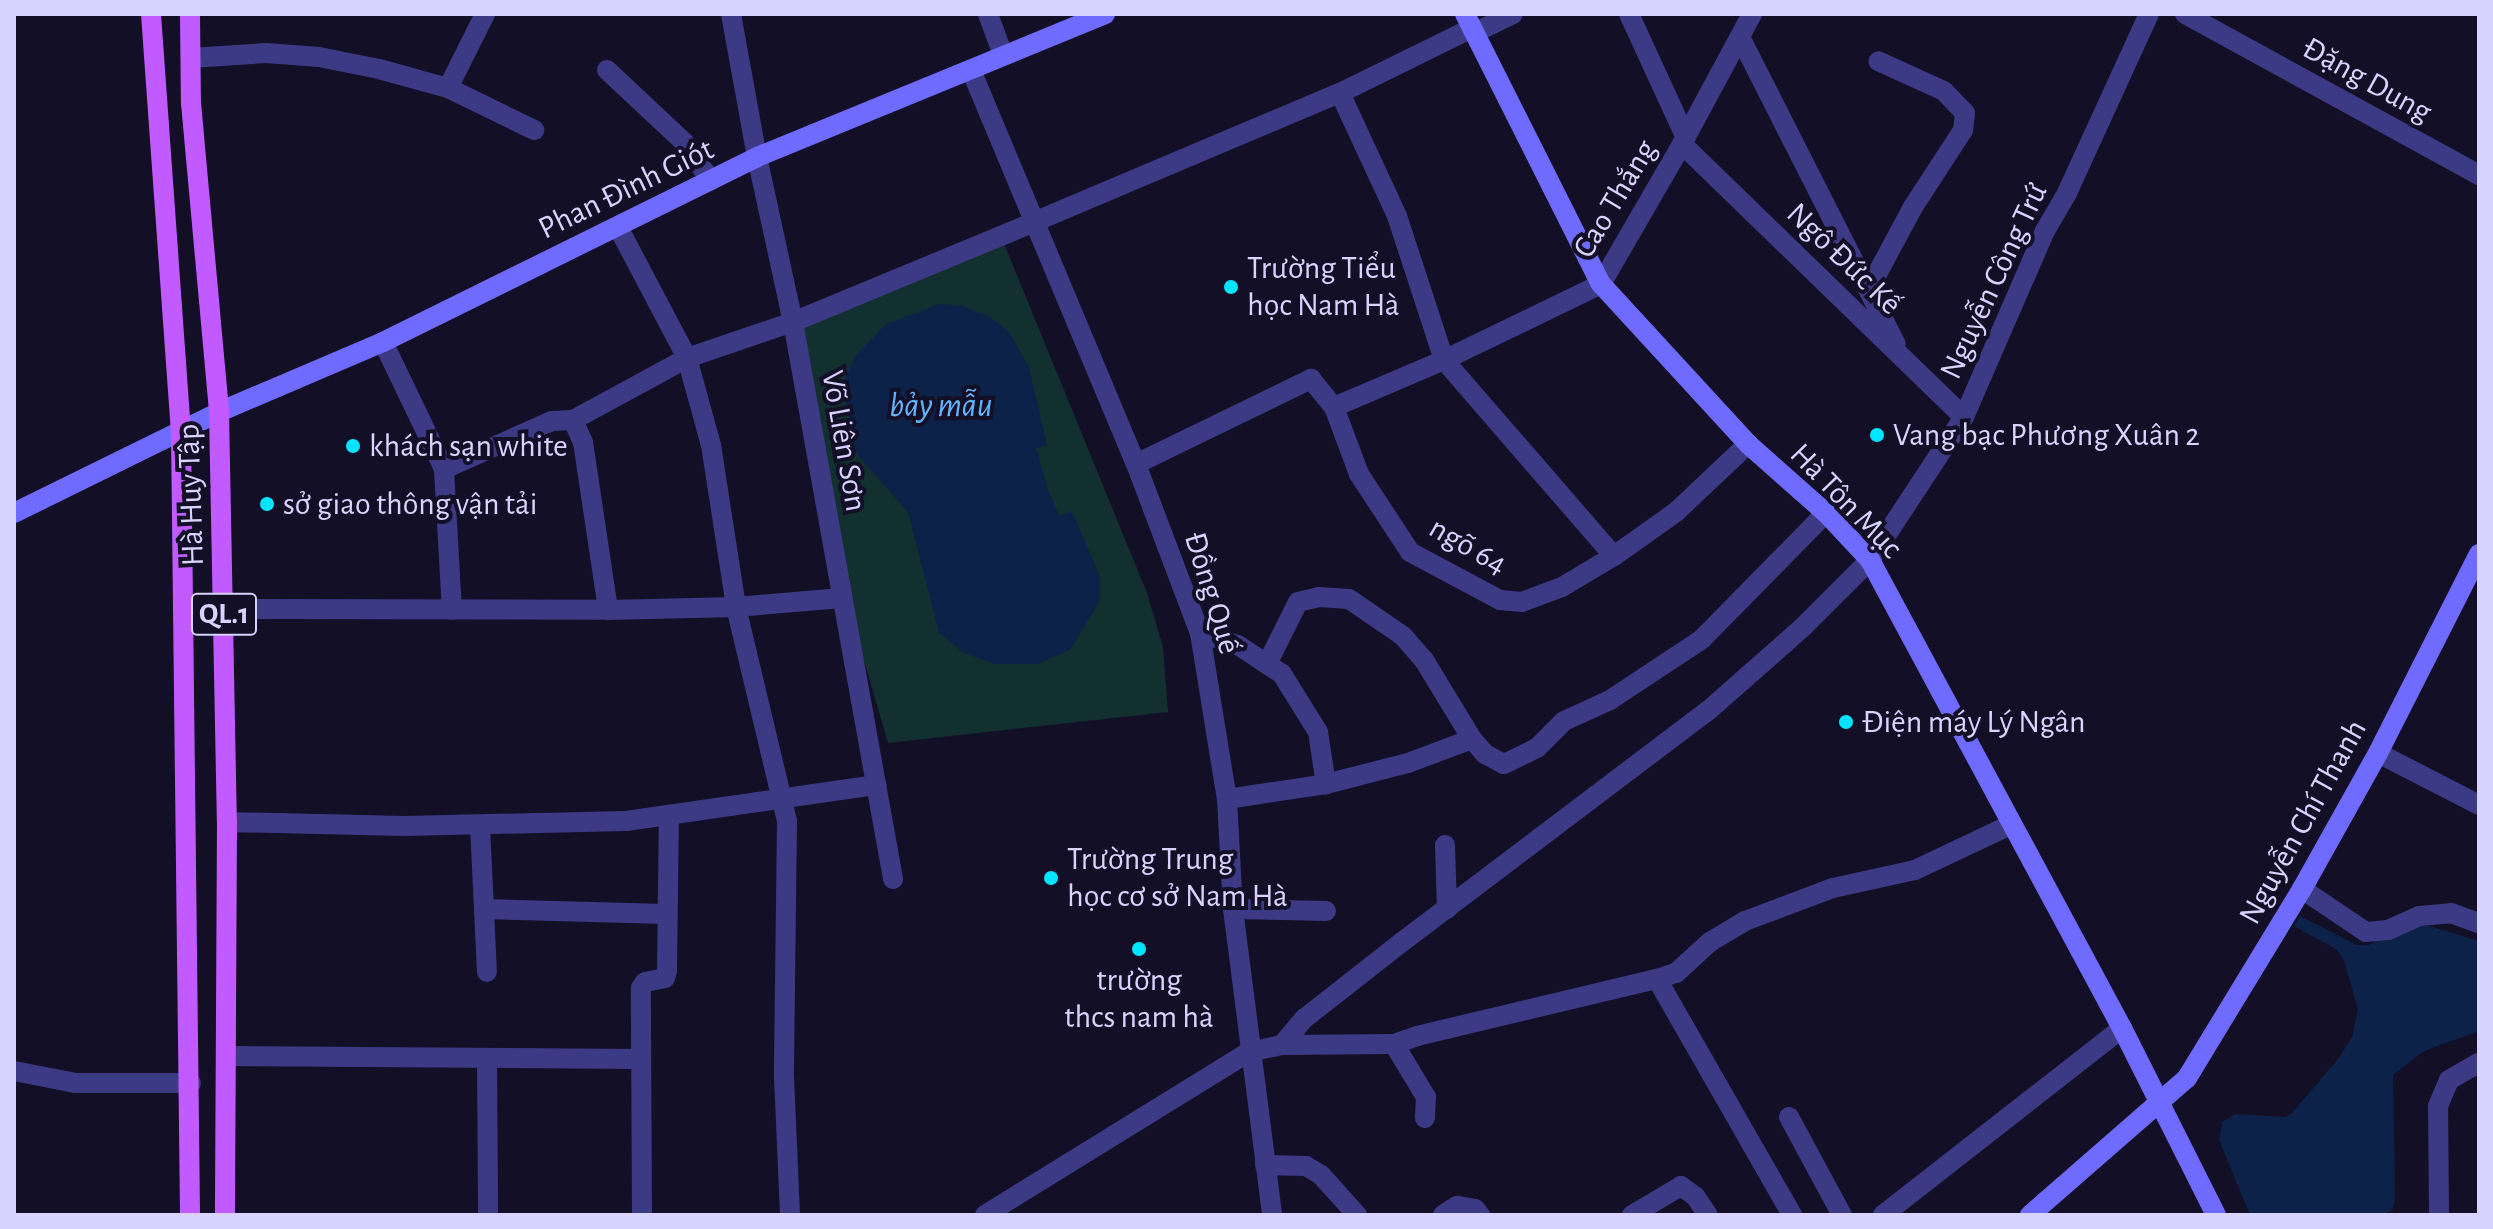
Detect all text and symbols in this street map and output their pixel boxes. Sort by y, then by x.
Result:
street label: Đặng Dung [2296,29,2438,131]
street label: Phan Đình Giót [532,130,720,248]
street label: Cao Thắng [1565,133,1665,265]
street label: Nguyễn Công Trứ [1932,177,2056,385]
street label: Ngô Đức Kế [1778,195,1910,323]
place label: Trường Tiểu học Nam Hà [1247,250,1400,325]
marker: Trường Tiểu học Nam Hà [1222,278,1240,296]
street label: Võ Liên Sơn [813,367,875,515]
water label: bảy mẫu [889,387,993,427]
place label: Vang bạc Phương Xuân 2 [1893,416,2200,454]
street label: Hà Huy Tập [169,423,213,567]
marker: Vang bạc Phương Xuân 2 [1868,426,1886,444]
place label: khách sạn white [369,427,568,465]
street label: Hà Tôn Mục [1782,435,1910,567]
marker: khách sạn white [344,437,362,455]
place label: sở giao thông vận tải [283,485,538,523]
marker: sở giao thông vận tải [258,495,276,513]
street label: ngõ 64 [1422,508,1514,584]
street label: Đồng Quế [1175,527,1249,659]
road number: QL.1 [190,588,258,640]
place label: Điện máy Lý Ngân [1862,703,2086,741]
marker: Điện máy Lý Ngân [1837,713,1855,731]
street label: Nguyễn Chí Thanh [2231,713,2375,931]
place label: Trường Trung học cơ sở Nam Hà [1067,841,1288,916]
marker: Trường Trung học cơ sở Nam Hà [1042,869,1060,887]
marker: trường thcs nam hà [1130,940,1148,958]
place label: trường thcs nam hà [1064,962,1214,1037]

